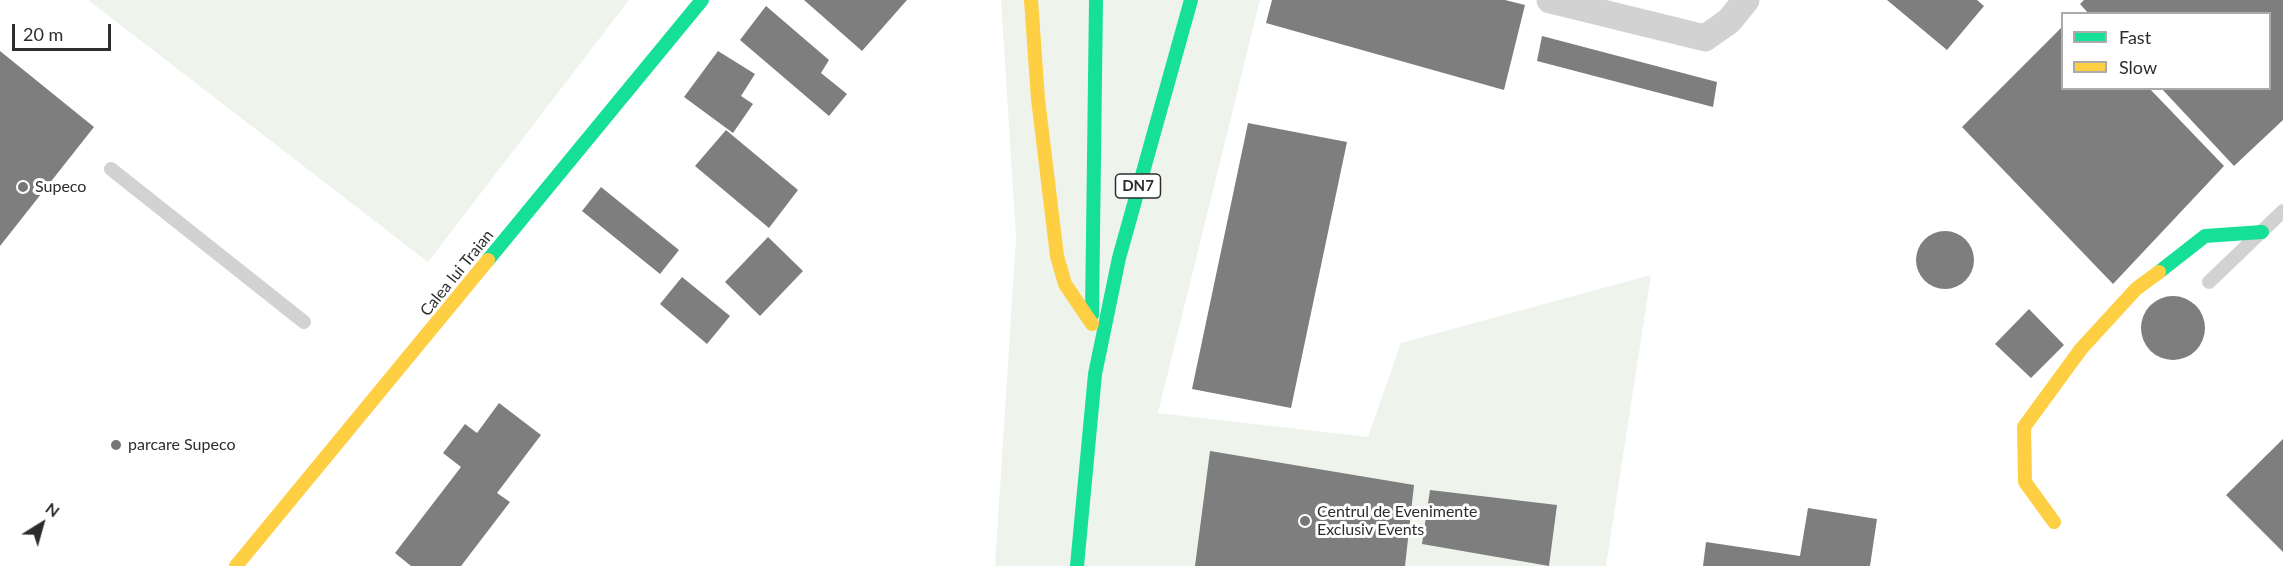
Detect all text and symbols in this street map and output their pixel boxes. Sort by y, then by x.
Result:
scale bar [15,12,114,50]
legend [2061,12,2271,90]
text: 20 m [23,23,63,45]
text: Fast [2119,26,2151,48]
text: Slow [2119,56,2157,78]
road number: DN7 [1116,174,1160,198]
place label: Supeco [35,177,86,197]
marker: Supeco [16,180,30,194]
street label: Calea lui Traian [416,226,498,320]
place label: parcare Supeco [128,435,235,455]
marker: parcare Supeco [109,438,123,452]
north arrow [12,494,72,554]
text: N [42,498,64,521]
place label: Centrul de Evenimente Exclusiv Events [1317,502,1477,540]
marker: Centrul de Evenimente Exclusiv Events [1298,514,1312,528]

